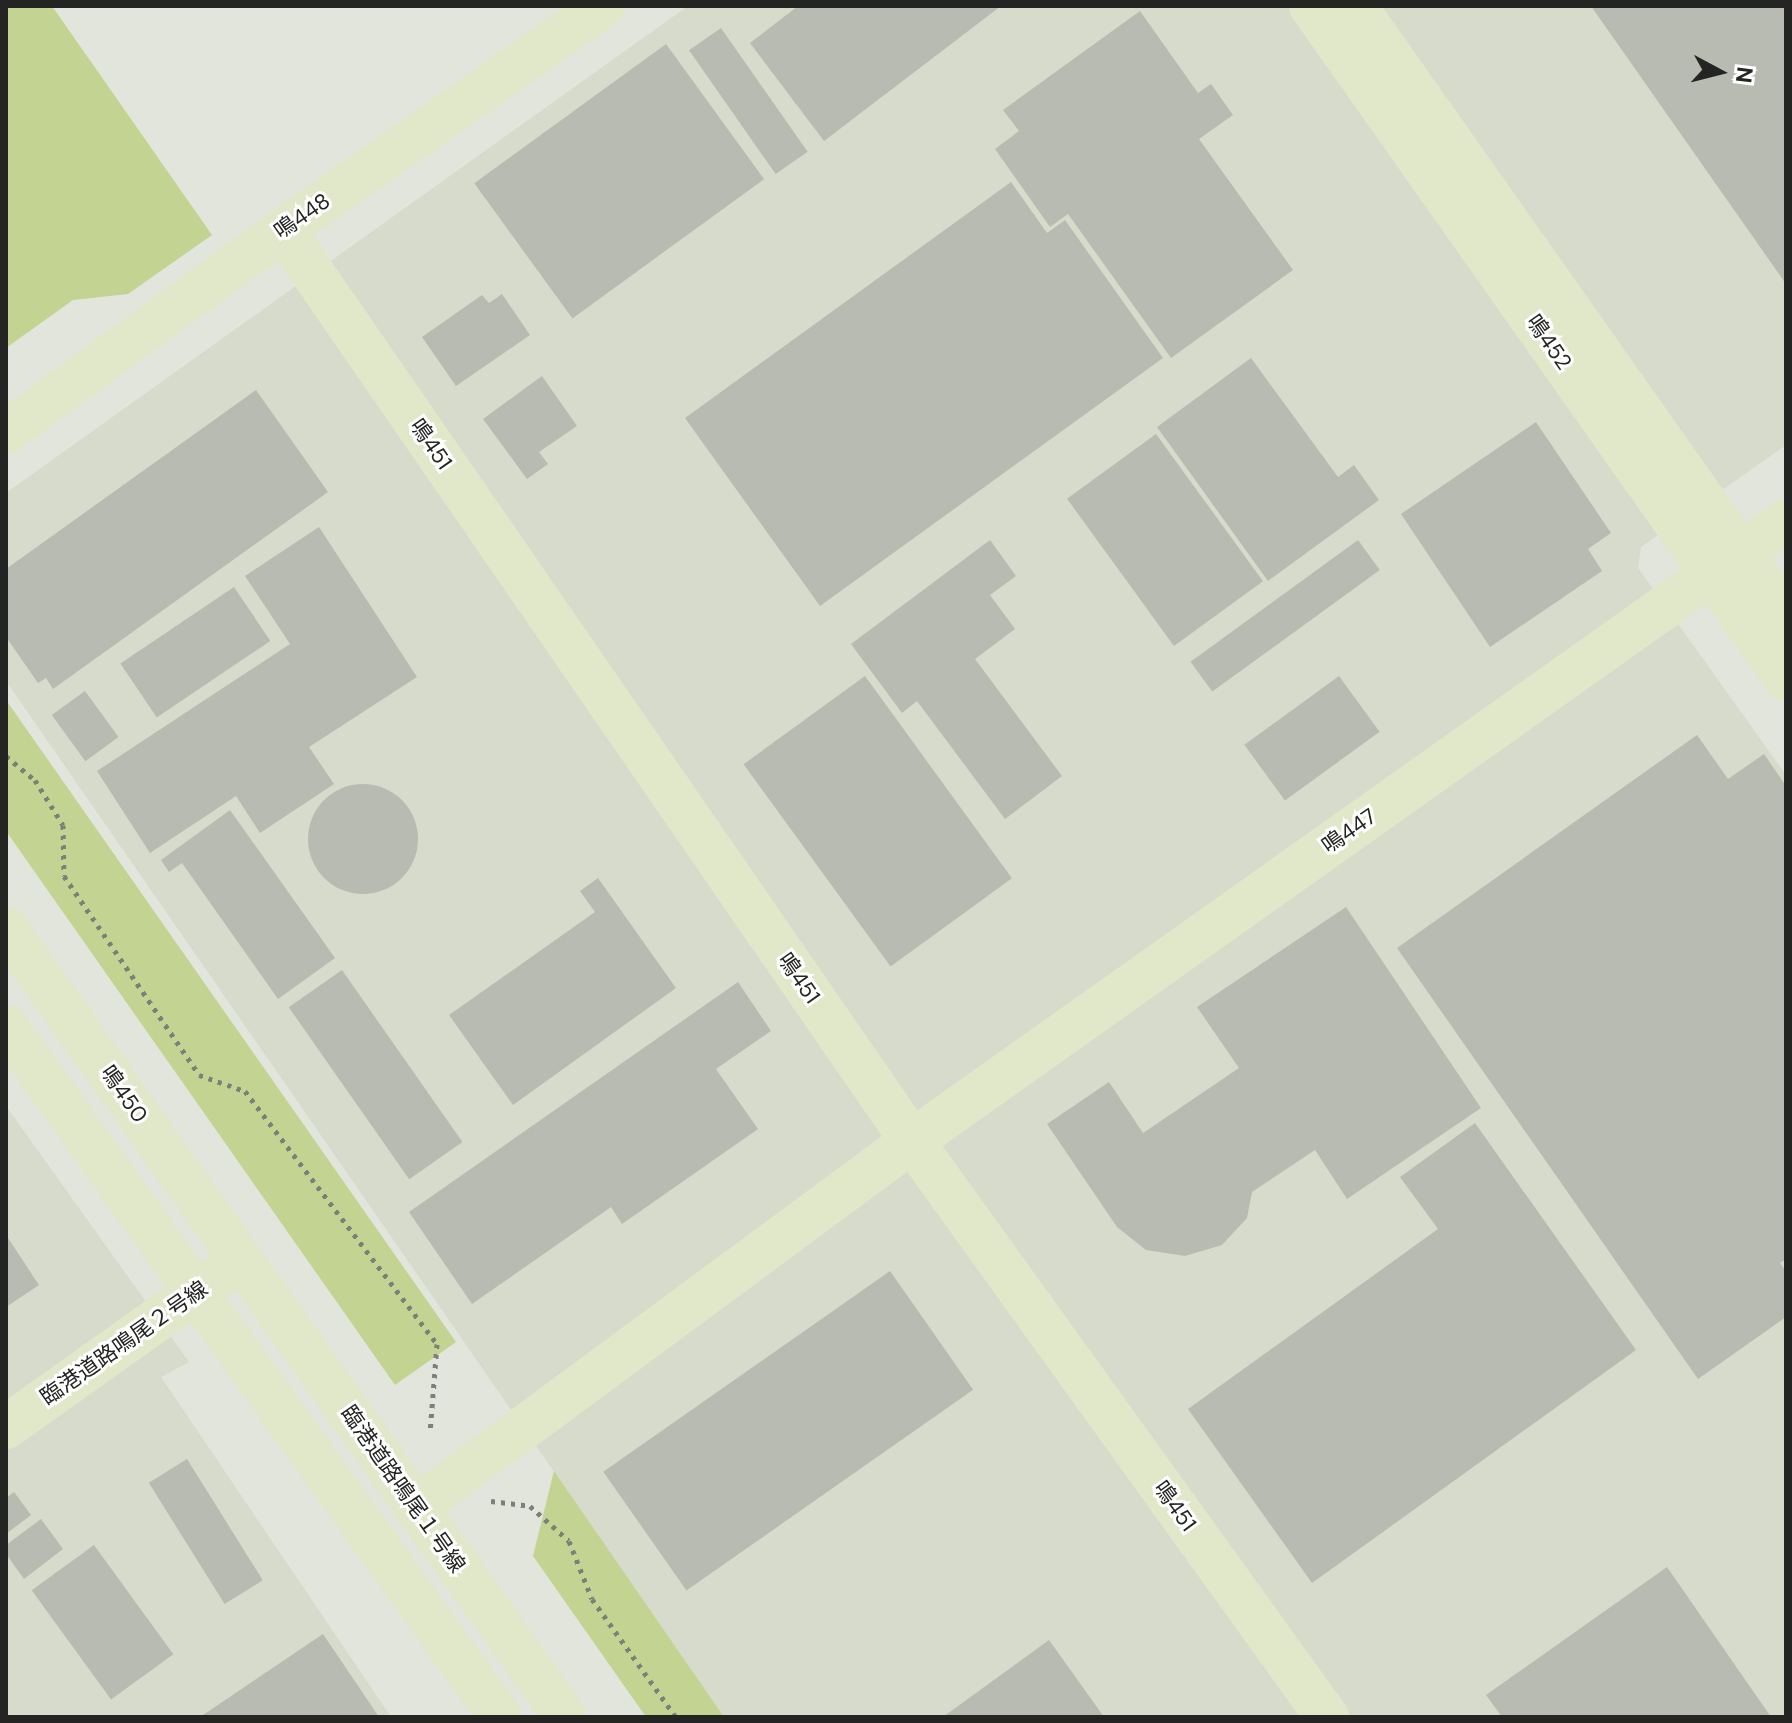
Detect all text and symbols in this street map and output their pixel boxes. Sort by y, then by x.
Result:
north arrow [1680,32,1760,112]
text: N [1729,65,1760,85]
street label: 鳴448 [269,187,335,245]
street label: 鳴452 [1521,309,1577,375]
street label: 鳴451 [404,414,458,474]
street label: 鳴447 [1317,803,1381,859]
street label: 鳴451 [772,948,826,1008]
street label: 鳴450 [95,1060,153,1128]
street label: 臨港道路鳴尾２号線 [35,1275,213,1411]
street label: 臨港道路鳴尾１号線 [335,1400,471,1578]
street label: 鳴451 [1148,1476,1202,1536]

